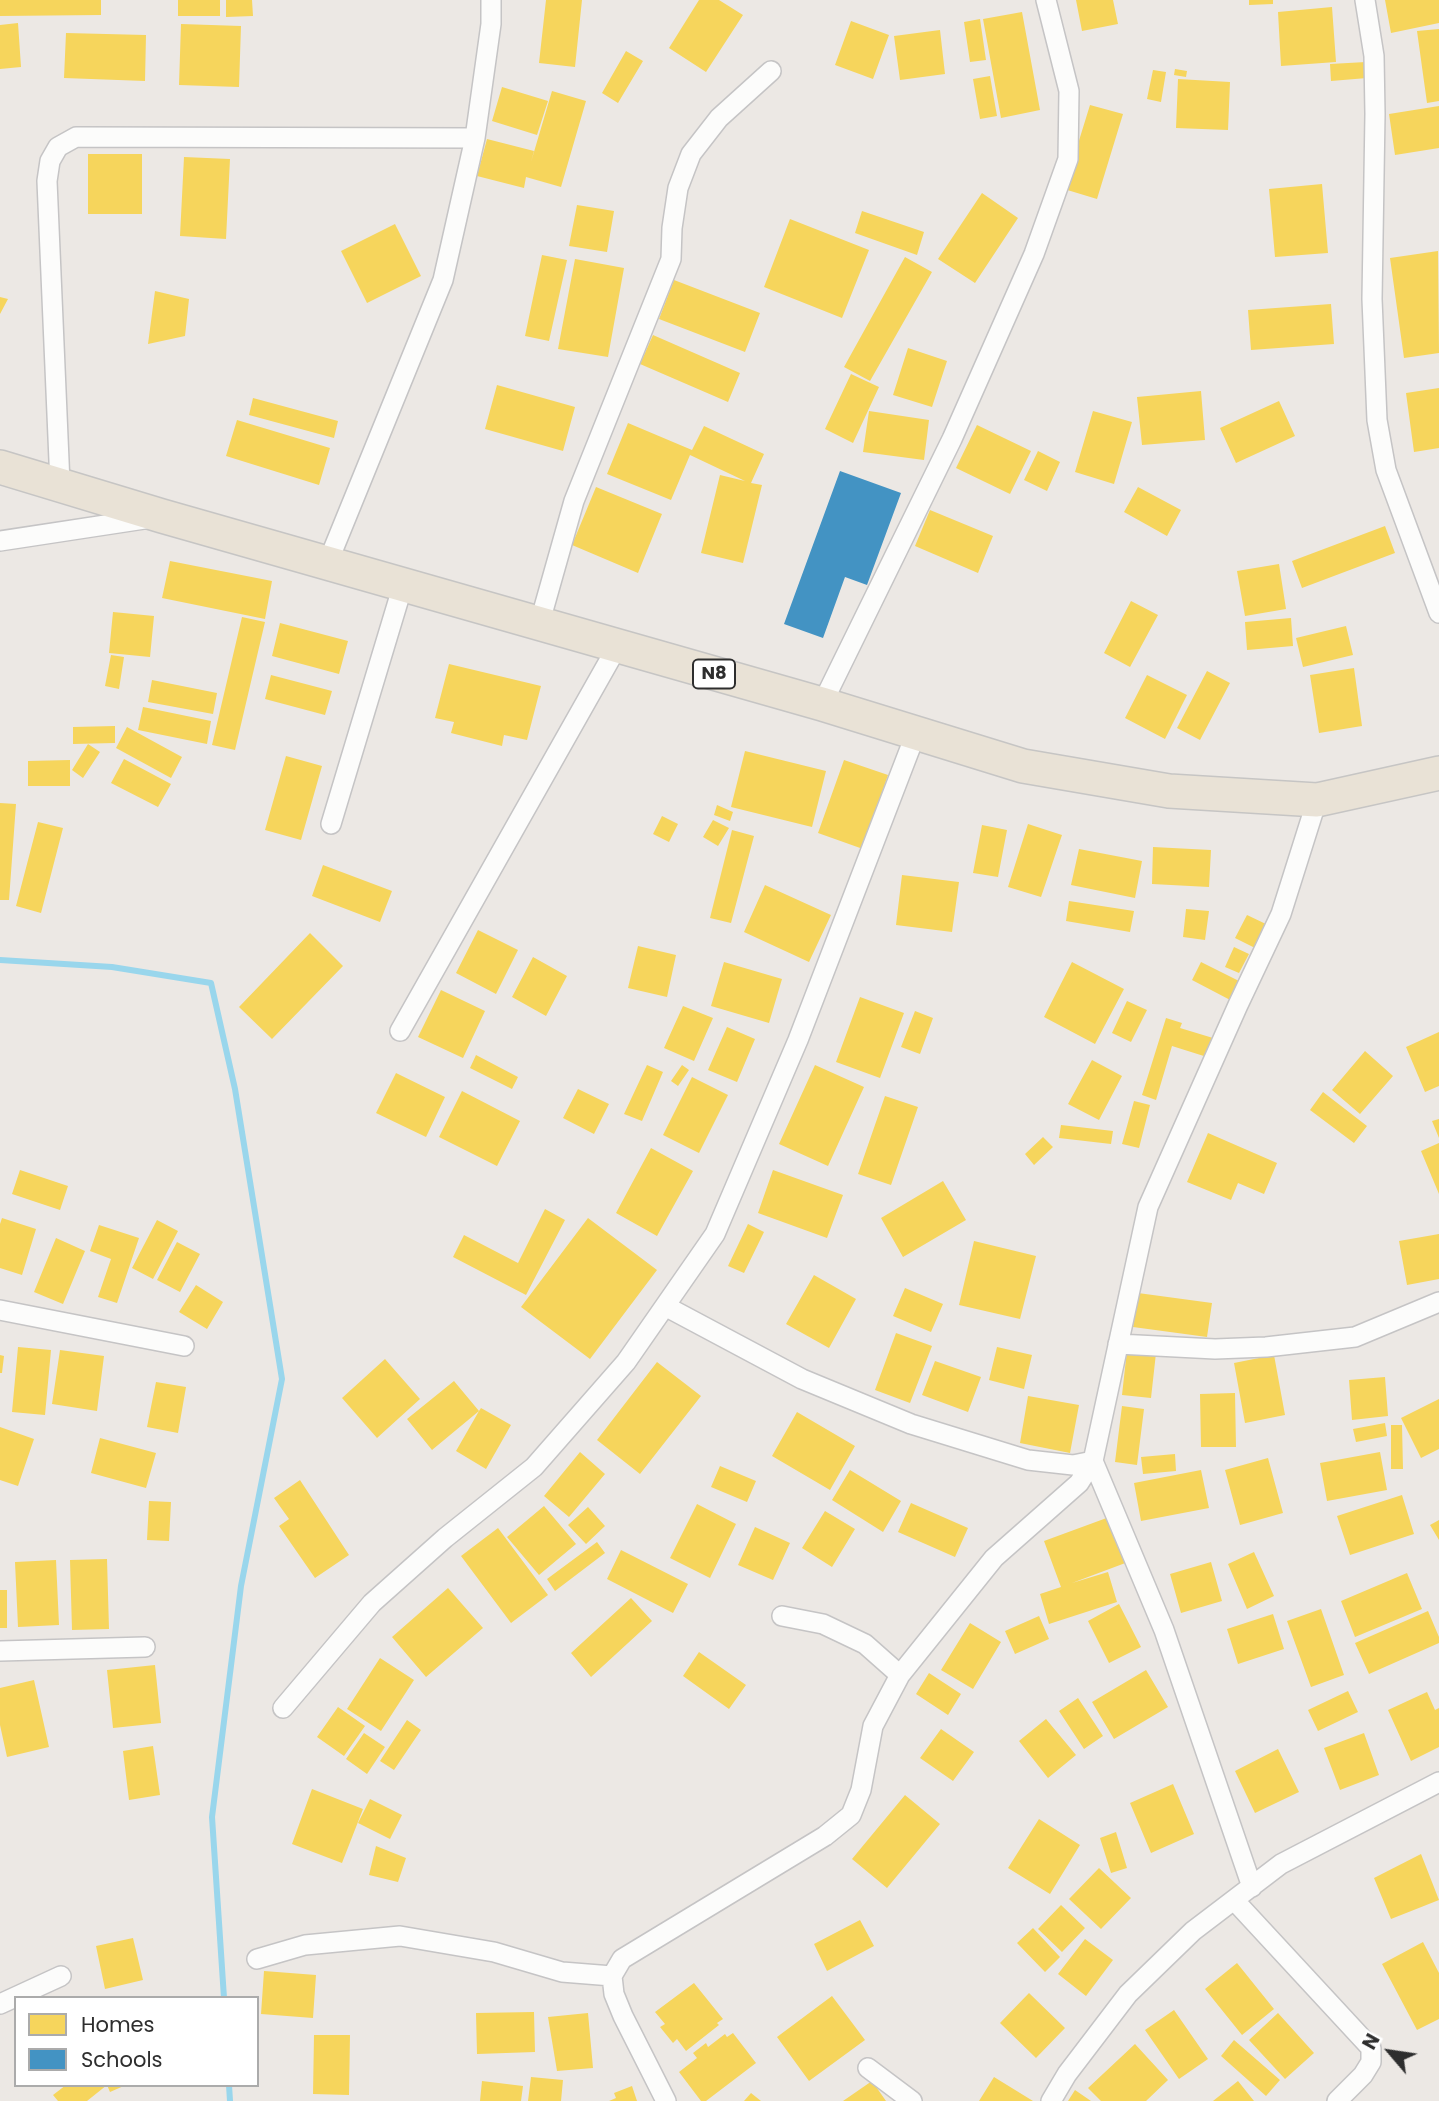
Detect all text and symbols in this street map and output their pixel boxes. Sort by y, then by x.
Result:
road number: N8 [693,660,735,688]
legend [14,1996,259,2087]
text: Homes [81,2010,155,2039]
north arrow [1355,2017,1425,2087]
text: N [1356,2029,1386,2054]
text: Schools [81,2045,163,2074]

